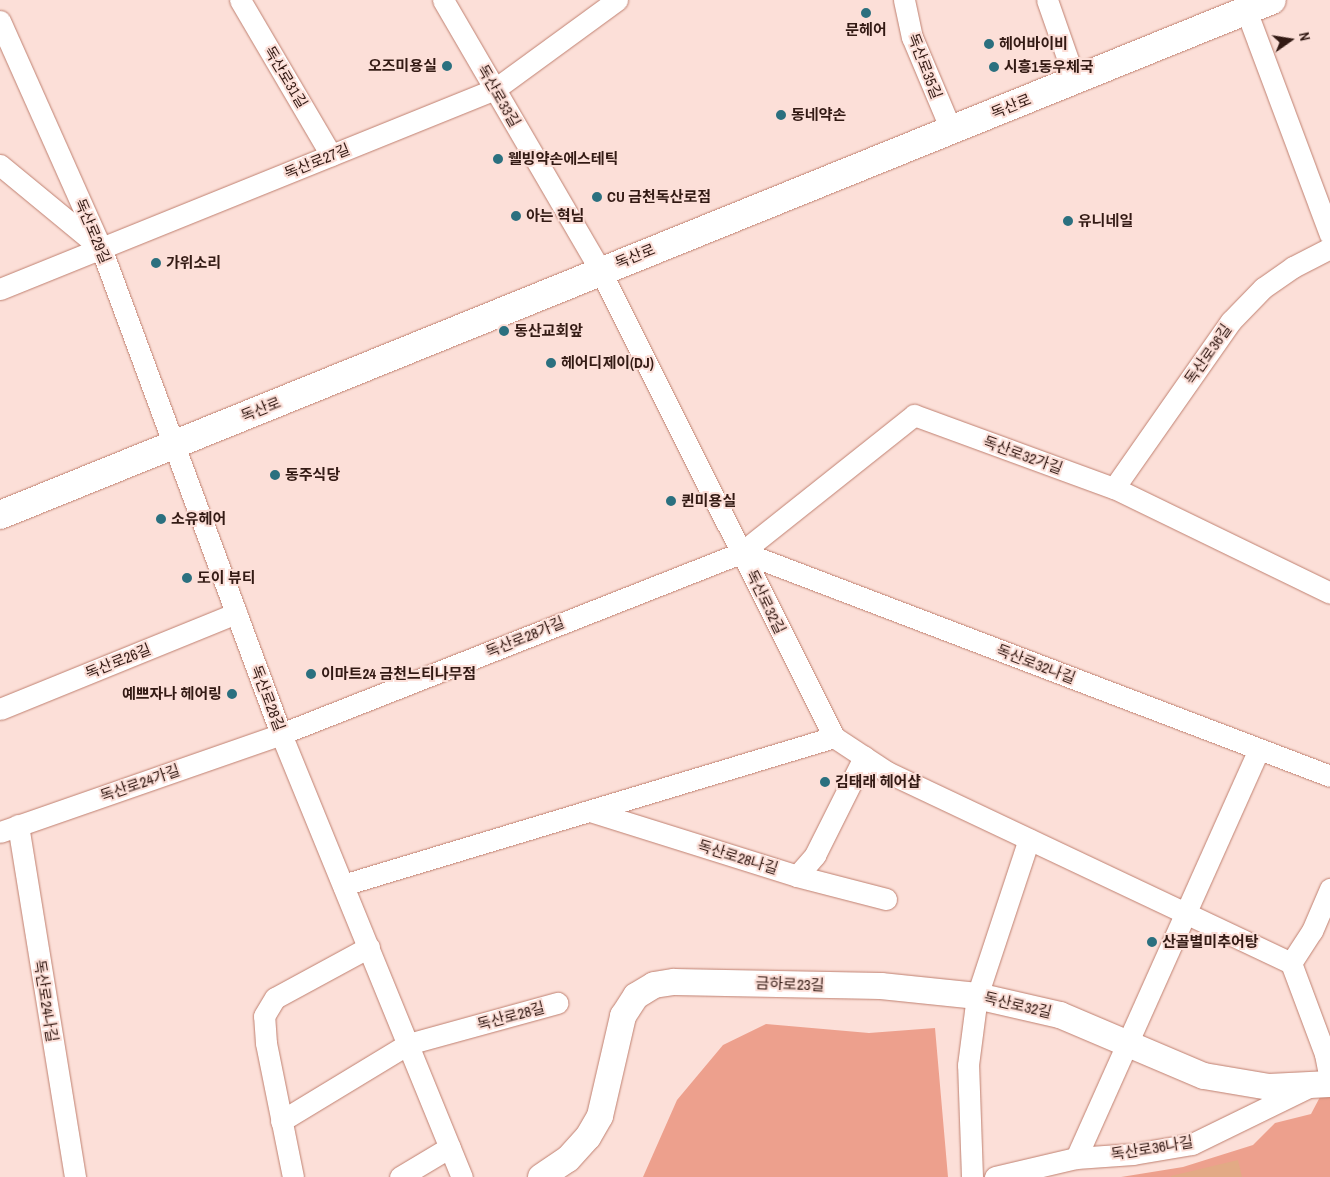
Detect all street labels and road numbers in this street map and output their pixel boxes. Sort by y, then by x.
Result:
street label: 독산로35길 [904,31,946,101]
street label: 독산로31길 [261,43,311,111]
street label: 독산로33길 [474,62,524,130]
street label: 독산로 [988,90,1034,122]
street label: 독산로27길 [282,140,352,182]
street label: 독산로29길 [71,196,115,266]
street label: 독산로 [612,240,658,272]
street label: 독산로36길 [1181,321,1235,387]
street label: 독산로 [238,393,284,425]
street label: 독산로32가길 [981,432,1065,478]
street label: 독산로32길 [743,567,789,637]
street label: 독산로28가길 [483,613,567,661]
street label: 독산로26길 [83,640,153,682]
street label: 독산로32나길 [994,641,1078,687]
street label: 독산로28길 [247,663,289,733]
street label: 독산로24가길 [98,761,182,805]
street label: 독산로28나길 [696,836,780,878]
street label: 독산로24나길 [31,959,61,1043]
street label: 금하로23길 [755,974,825,994]
street label: 독산로32길 [982,988,1054,1022]
street label: 독산로28길 [475,998,547,1034]
street label: 독산로36나길 [1110,1133,1194,1163]

